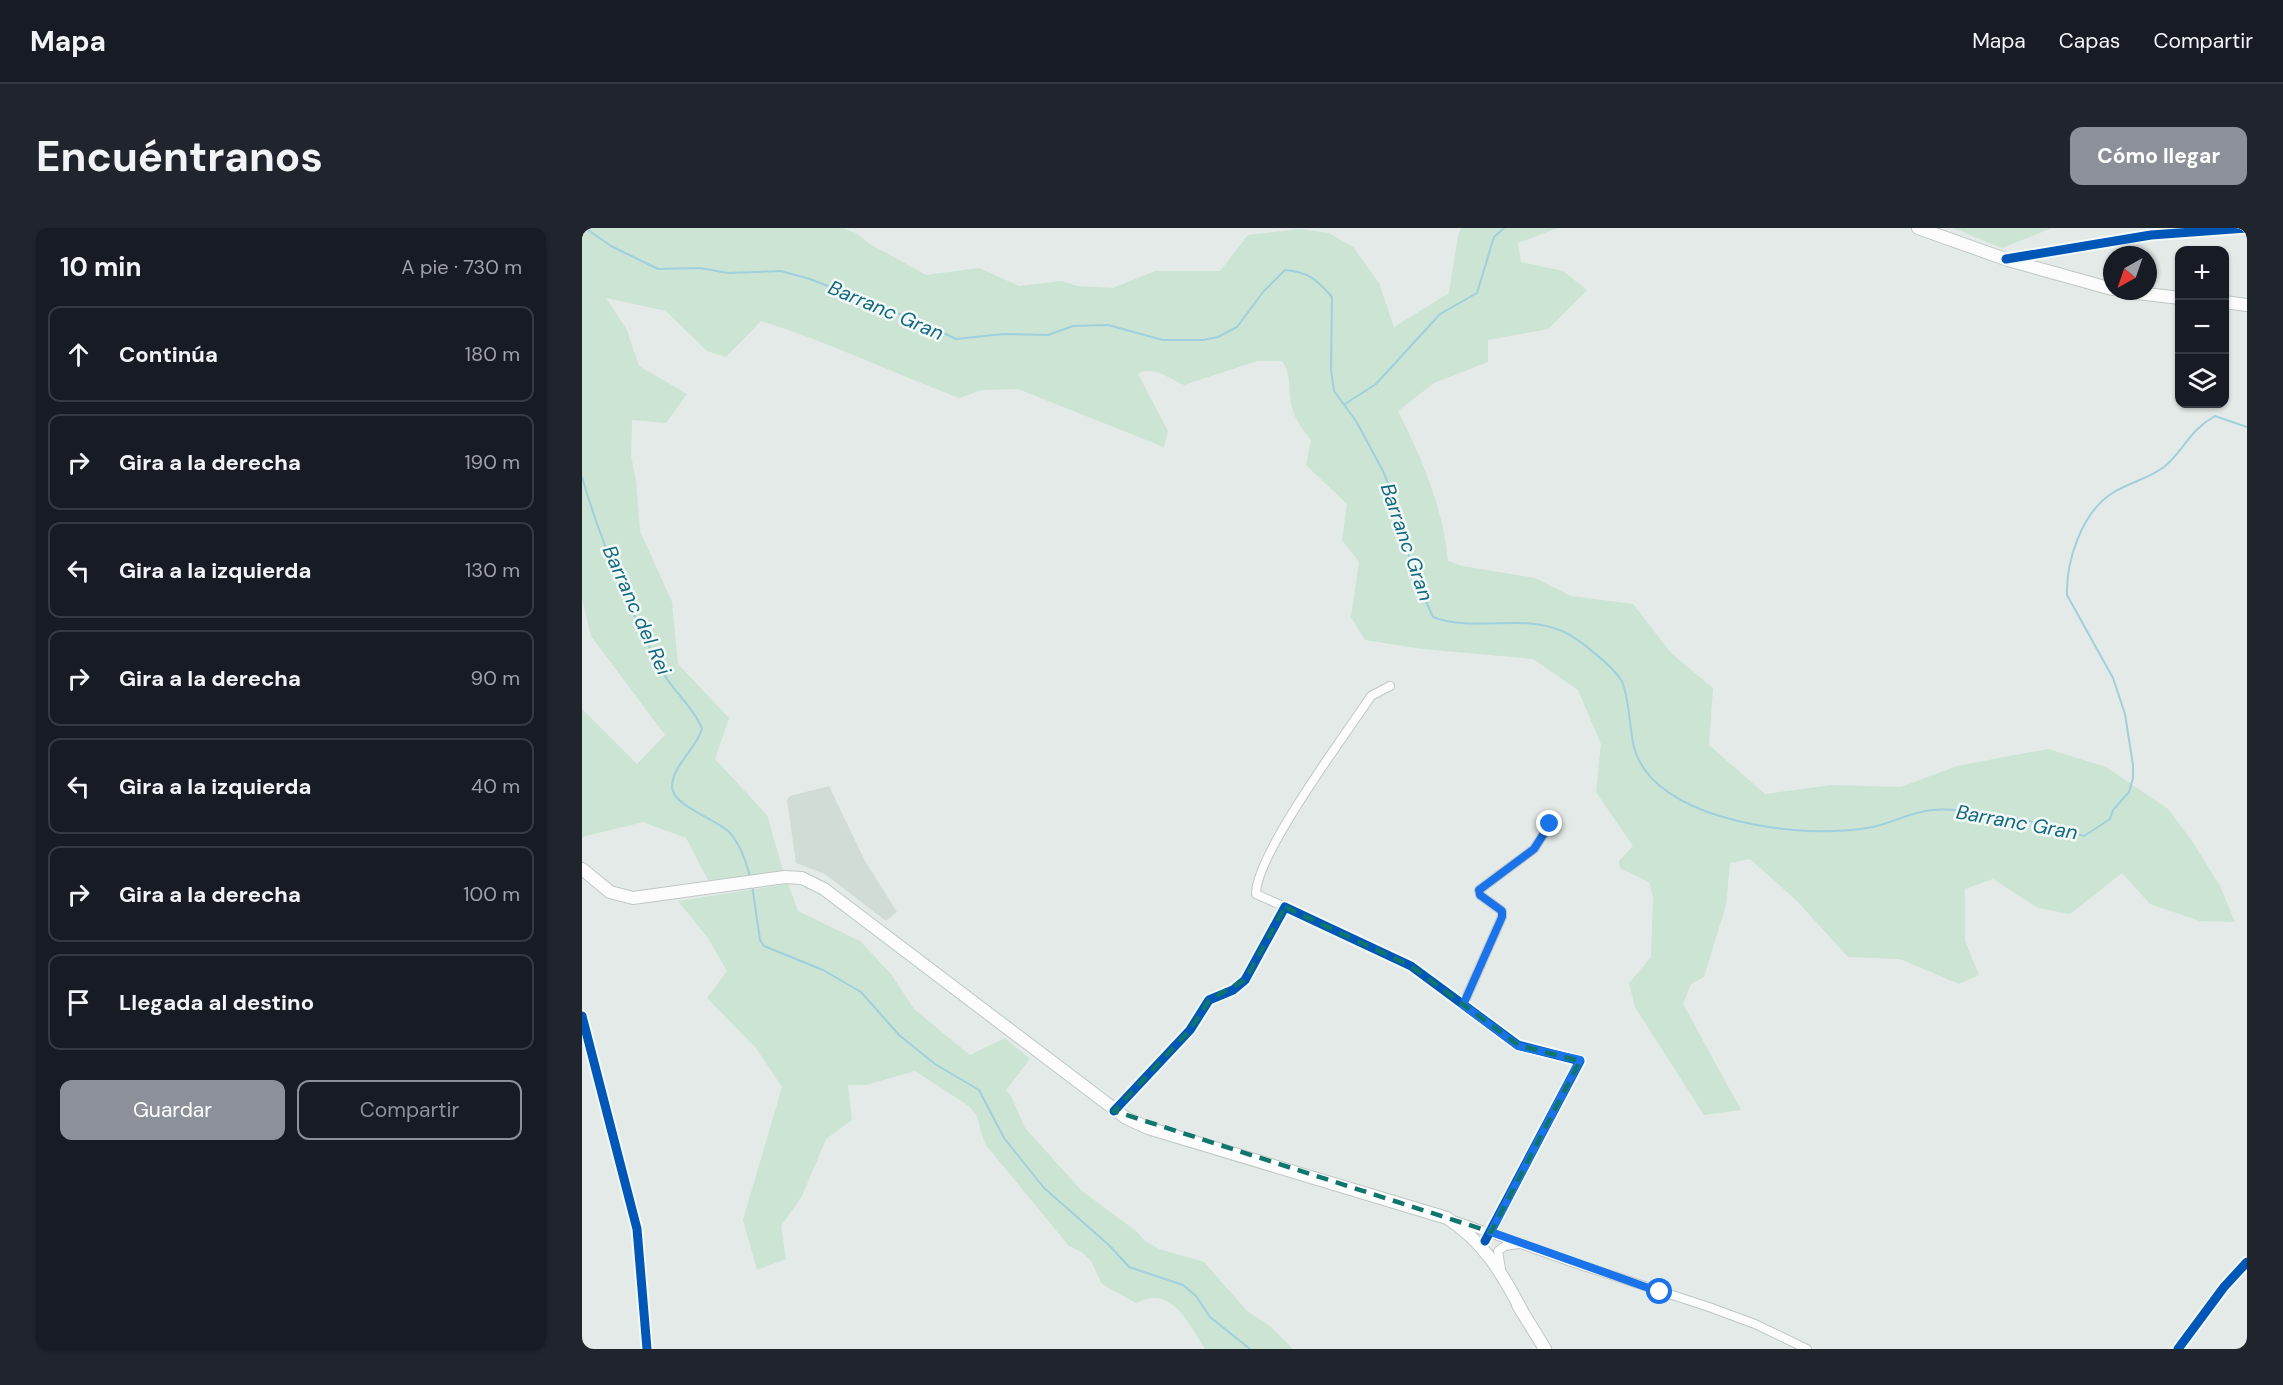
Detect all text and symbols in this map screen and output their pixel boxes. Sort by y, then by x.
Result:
text: Mapa [30,23,106,60]
text: Mapa [1972,27,2026,55]
text: Capas [2059,27,2120,55]
text: Compartir [2153,27,2253,55]
button: Cómo llegar [2070,127,2247,185]
text: Encuéntranos [36,129,323,184]
north arrow [2103,246,2157,300]
map controls [2175,246,2229,408]
button: + [2175,246,2229,300]
text: 10 min [60,250,142,284]
text: A pie · 730 m [401,254,522,280]
water label: Barranc Gran [824,274,948,346]
button: − [2175,300,2229,354]
icon: ahead [62,338,95,371]
text: Continúa [119,340,218,369]
text: 180 m [465,341,520,367]
button: layers [2175,354,2229,408]
icon: right [62,446,95,479]
text: Gira a la derecha [119,448,301,477]
text: 190 m [464,449,520,475]
water label: Barranc Gran [1375,480,1439,604]
water label: Barranc del Rei [597,541,678,680]
icon: left [62,554,95,587]
text: Gira a la izquierda [119,556,311,585]
text: 130 m [465,557,520,583]
icon: right [62,662,95,695]
text: Gira a la derecha [119,664,301,693]
text: 90 m [471,665,520,691]
icon: left [62,770,95,803]
text: Gira a la izquierda [119,772,311,801]
text: 40 m [471,773,520,799]
water label: Barranc Gran [1954,799,2080,845]
route end [1536,810,1562,836]
icon: right [62,878,95,911]
text: Gira a la derecha [119,880,301,909]
text: 100 m [463,881,520,907]
icon: arrive [62,986,95,1019]
text: Llegada al destino [119,988,314,1017]
button: Guardar [60,1080,285,1140]
button: Compartir [297,1080,522,1140]
route start [1646,1278,1672,1304]

